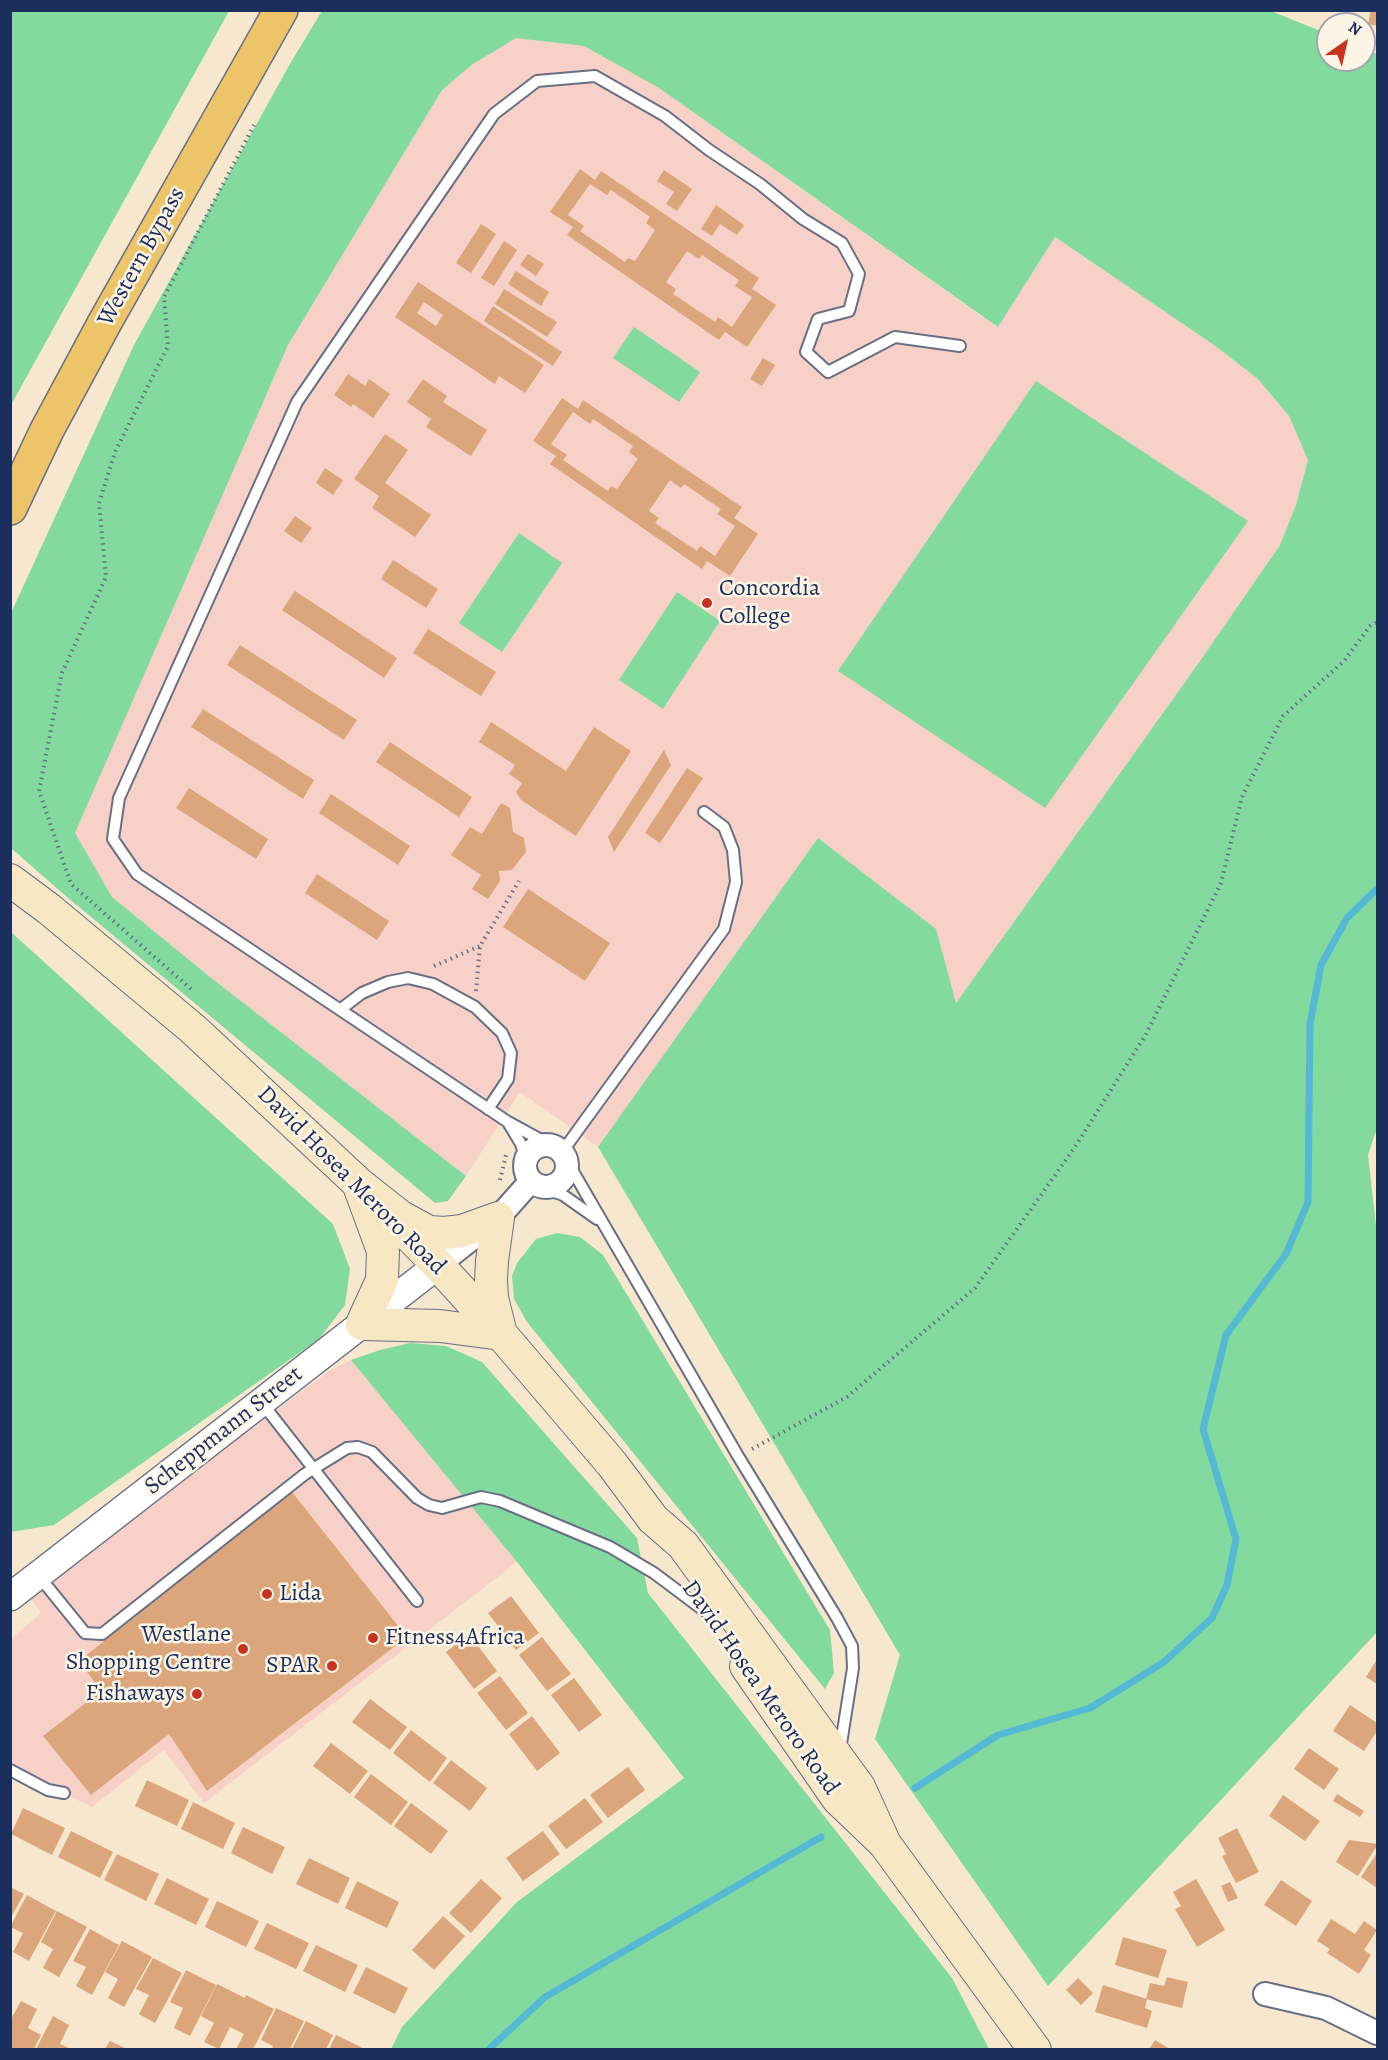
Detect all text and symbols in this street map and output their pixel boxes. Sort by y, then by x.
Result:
north arrow [1316,12,1376,72]
text: N [1344,16,1366,41]
street label: Western Bypass [92,182,192,332]
place label: Concordia College [719,575,820,631]
marker: Concordia College [700,596,714,610]
street label: David Hosea Meroro Road [250,1080,452,1282]
street label: Scheppmann Street [139,1360,309,1502]
street label: David Hosea Meroro Road [675,1575,845,1801]
place label: Lida [279,1580,322,1608]
marker: Lida [260,1587,274,1601]
place label: Westlane Shopping Centre [66,1621,231,1677]
place label: Fitness4Africa [385,1624,525,1652]
marker: Fitness4Africa [366,1631,380,1645]
marker: Westlane Shopping Centre [236,1642,250,1656]
place label: SPAR [266,1652,320,1680]
marker: SPAR [325,1659,339,1673]
place label: Fishaways [86,1680,185,1708]
marker: Fishaways [190,1687,204,1701]

